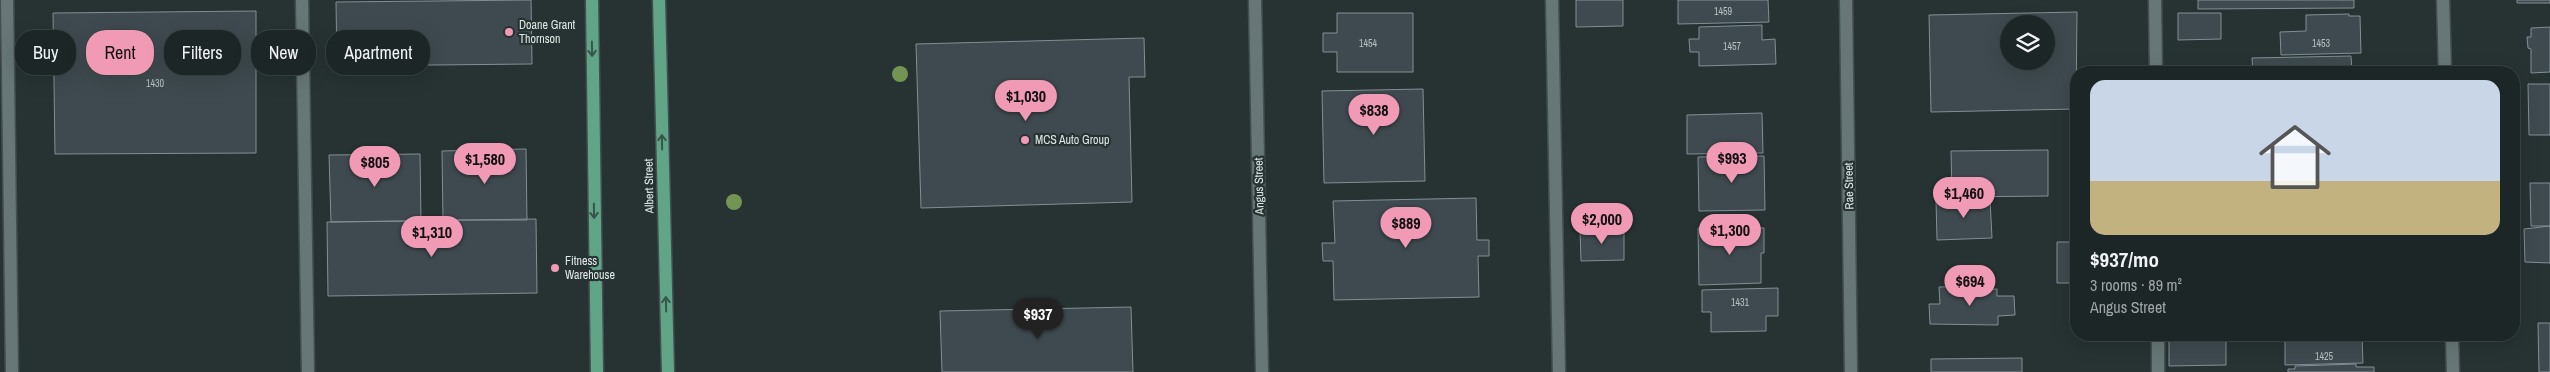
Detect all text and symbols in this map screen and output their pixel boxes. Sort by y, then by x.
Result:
house number: 1459 [1714,5,1733,18]
map controls [2000,15,2055,70]
button: layers [2000,15,2055,70]
place label: Doane Grant Thornson [519,17,576,47]
marker: Doane Grant Thornson [503,26,515,38]
chip: Buy [15,30,76,75]
chip: Rent [86,30,154,75]
chip: Filters [164,30,241,75]
chip: New [251,30,316,75]
chip: Apartment [326,30,430,75]
house number: 1454 [1359,37,1378,50]
house number: 1453 [2312,37,2331,50]
one-way arrow [587,40,597,56]
house number: 1457 [1723,40,1742,53]
house number: 1430 [146,77,165,90]
pin: $1,030 [985,80,1067,122]
text: $1,030 [1006,85,1046,107]
pin: $838 [1344,94,1404,136]
text: $838 [1359,99,1389,121]
icon: home [2250,112,2340,202]
place label: MCS Auto Group [1035,132,1109,148]
one-way arrow [657,134,667,150]
marker: MCS Auto Group [1019,134,1031,146]
pin: $1,580 [444,142,526,185]
pin: $993 [1702,142,1762,184]
pin: $805 [345,146,405,188]
text: $993 [1717,147,1747,169]
text: $1,580 [465,148,505,170]
text: $805 [360,151,390,173]
street label: Angus Street [1251,157,1268,216]
street label: Albert Street [641,158,657,214]
street label: Rae Street [1841,162,1857,210]
pin: $1,460 [1923,176,2005,219]
text: $1,460 [1944,182,1984,204]
pin: $2,000 [1561,202,1643,245]
one-way arrow [590,203,599,219]
pin: $889 [1376,206,1436,249]
text: $2,000 [1582,208,1622,230]
text: $889 [1391,212,1421,234]
pin: $1,300 [1689,214,1771,256]
pin: $1,310 [391,216,473,258]
text: $1,300 [1710,219,1750,241]
text: $1,310 [412,221,452,243]
text: $937/mo [2090,245,2159,274]
place label: Fitness Warehouse [565,253,615,283]
marker: Fitness Warehouse [549,262,561,274]
pin: $694 [1940,264,2000,307]
text: $694 [1955,270,1985,292]
text: 3 rooms · 89 m² [2090,274,2182,296]
one-way arrow [661,296,671,312]
house number: 1431 [1731,296,1750,309]
text: Angus Street [2090,296,2166,318]
pin: $937 [1008,298,1068,340]
text: $937 [1023,303,1053,325]
house number: 1425 [2315,350,2334,363]

